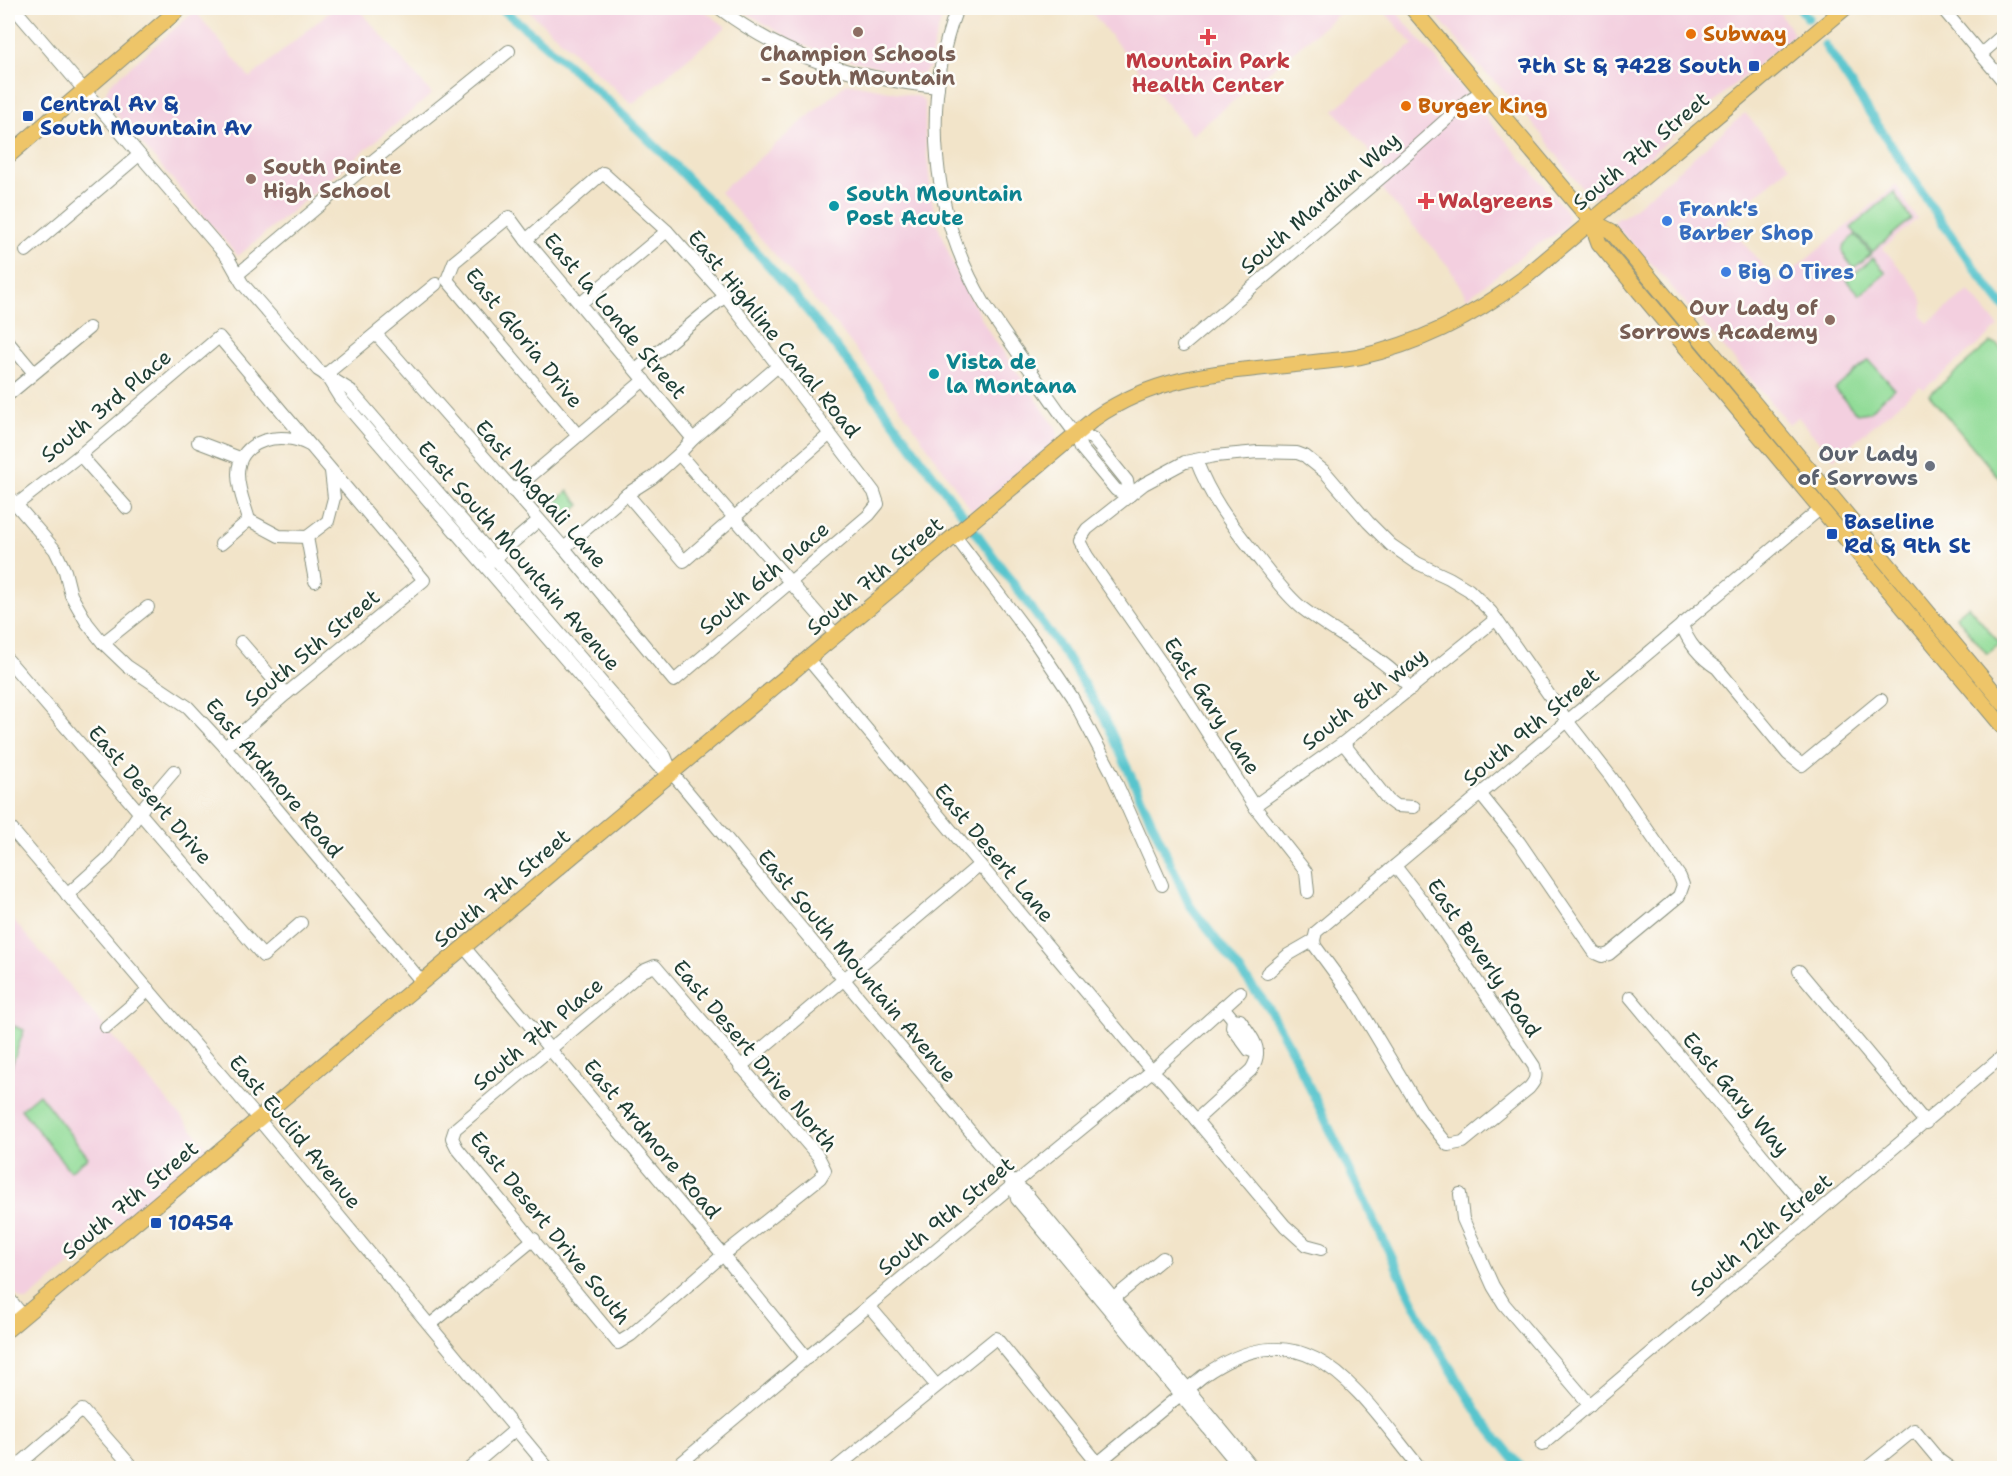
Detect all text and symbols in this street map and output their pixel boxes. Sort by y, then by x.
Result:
place label: Subway [1703,20,1787,48]
marker: Champion Schools - South Mountain [851,25,865,39]
marker: Subway [1684,27,1698,41]
marker: Mountain Park Health Center [1199,28,1217,46]
place label: Champion Schools - South Mountain [760,40,956,92]
place label: Mountain Park Health Center [1126,47,1290,99]
place label: 7th St & 7428 South [1517,52,1742,80]
marker: 7th St & 7428 South [1747,59,1761,73]
street label: South 7th Street [1567,85,1715,217]
place label: Central Av & South Mountain Av [40,90,252,142]
place label: Burger King [1418,92,1547,120]
marker: Burger King [1399,99,1413,113]
marker: Central Av & South Mountain Av [21,109,35,123]
street label: South Mardian Way [1234,126,1406,280]
place label: South Pointe High School [263,153,402,205]
marker: South Pointe High School [244,172,258,186]
place label: South Mountain Post Acute [846,180,1023,232]
place label: Walgreens [1438,187,1553,215]
marker: Walgreens [1419,194,1433,208]
place label: Frank's Barber Shop [1679,195,1813,247]
marker: South Mountain Post Acute [827,199,841,213]
marker: Frank's Barber Shop [1660,214,1674,228]
street label: East Highline Canal Road [681,224,867,444]
street label: East la Londe Street [537,227,693,405]
place label: Big O Tires [1738,258,1854,286]
street label: East Gloria Drive [459,262,589,414]
marker: Big O Tires [1719,265,1733,279]
place label: Our Lady of Sorrows Academy [1619,294,1819,346]
marker: Our Lady of Sorrows Academy [1823,313,1837,327]
street label: South 3rd Place [35,343,177,469]
place label: Vista de la Montana [946,348,1077,400]
marker: Vista de la Montana [927,367,941,381]
street label: East Nagdali Lane [469,414,613,574]
street label: East South Mountain Avenue [411,435,627,677]
place label: Our Lady of Sorrows [1797,440,1918,492]
marker: Our Lady of Sorrows [1923,459,1937,473]
place label: Baseline Rd & 9th St [1844,508,1971,560]
street label: South 7th Street [801,510,949,642]
street label: South 6th Place [693,515,835,641]
marker: Baseline Rd & 9th St [1825,527,1839,541]
street label: South 5th Street [238,583,386,713]
street label: East Gary Lane [1157,632,1267,780]
street label: South 8th way [1296,641,1432,757]
street label: South 9th Street [1457,661,1605,793]
street label: East Ardmore Road [199,692,349,864]
street label: East Desert Drive [82,719,218,871]
street label: East Desert Lane [928,778,1060,928]
street label: South 7th Street [428,822,576,954]
street label: East South Mountain Avenue [751,844,963,1088]
street label: East Beverly Road [1421,873,1547,1043]
street label: East Desert Drive North [666,954,844,1158]
street label: South 7th Place [467,971,609,1097]
street label: East Gary Way [1676,1026,1796,1162]
street label: East Euclid Avenue [222,1049,368,1215]
street label: East Ardmore Road [577,1053,727,1225]
street label: East Desert Drive South [463,1125,637,1331]
street label: South 7th Street [56,1134,204,1266]
street label: South 9th Street [872,1150,1020,1282]
street label: South 12th Street [1684,1167,1838,1303]
place label: 10454 [168,1209,234,1237]
marker: 10454 [149,1216,163,1230]

